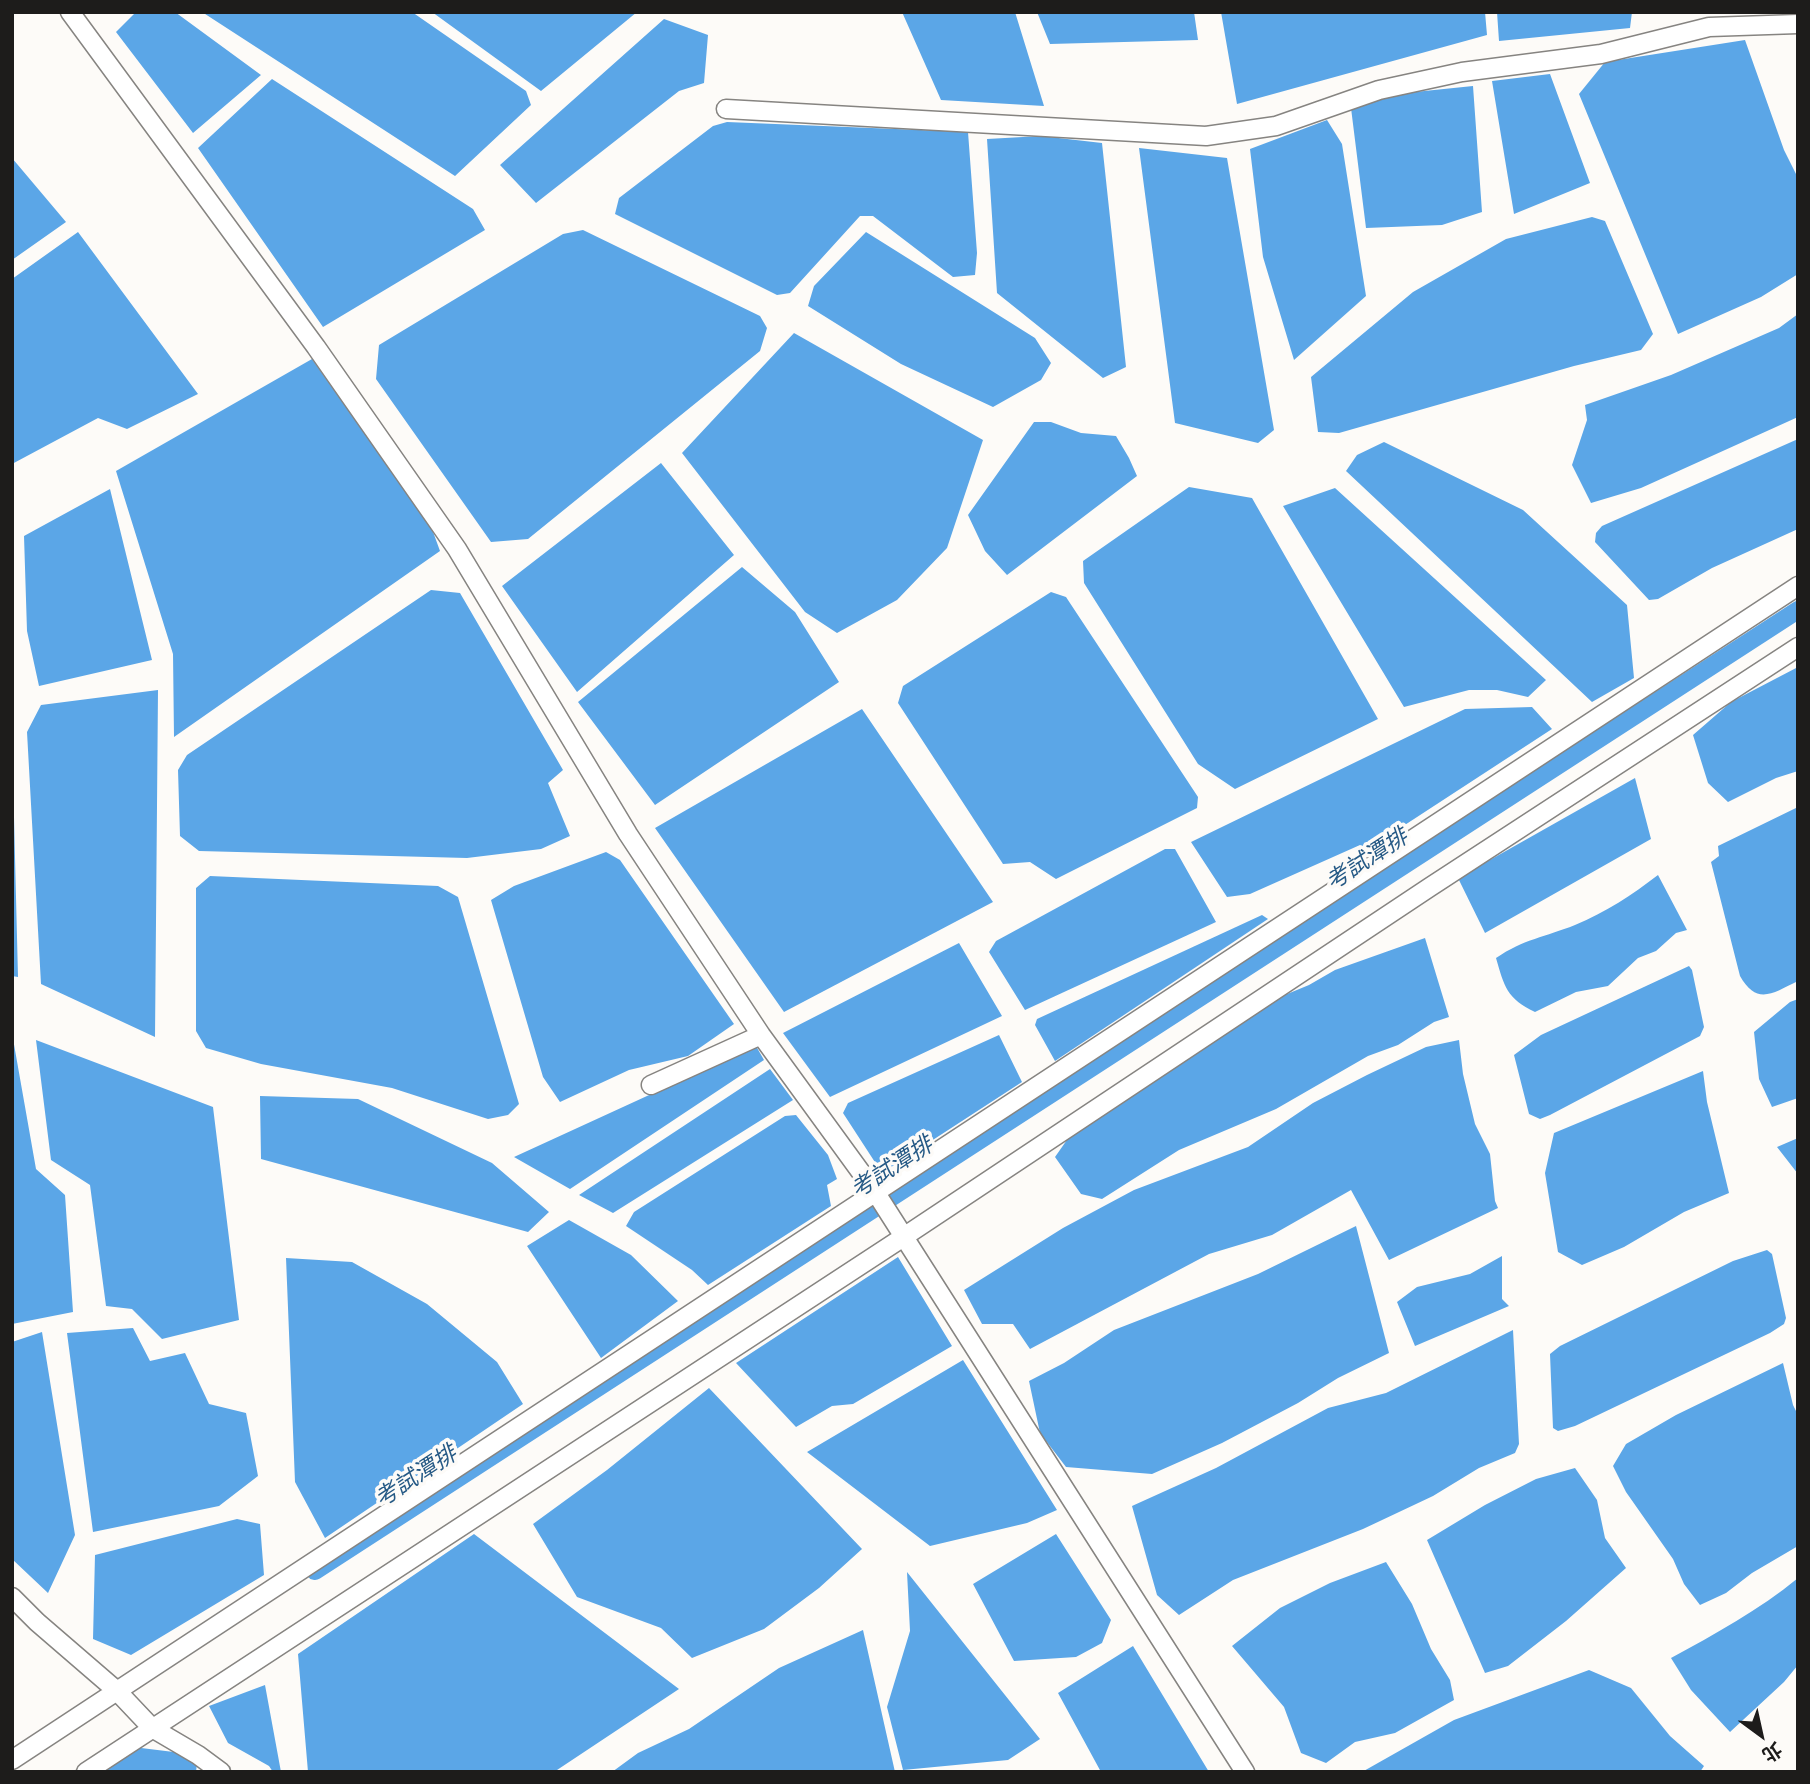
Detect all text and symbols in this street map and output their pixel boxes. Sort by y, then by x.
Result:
water label: 考試潭排 [1321,823,1413,897]
water label: 考試潭排 [846,1131,938,1205]
water label: 考試潭排 [370,1440,462,1514]
north arrow [1726,1700,1796,1770]
text: 北 [1758,1737,1787,1768]

